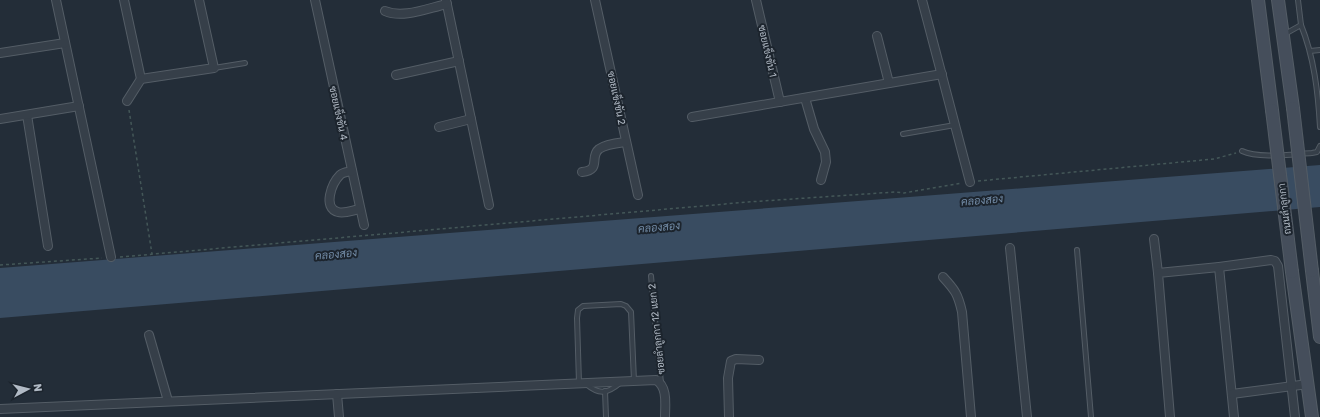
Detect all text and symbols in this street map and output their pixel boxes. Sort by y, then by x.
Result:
street label: ซอยแข็งขัน 1 [755,24,781,78]
street label: ซอยแข็งขัน 2 [604,70,630,126]
street label: ซอยแข็งขัน 4 [326,85,352,141]
street label: ถนนลำลูกกา [1275,182,1295,235]
water label: คลองสอง [960,192,1004,209]
water label: คลองสอง [637,219,681,236]
water label: คลองสอง [314,246,358,263]
street label: ซอยลําลูกกา 12 แยก 2 [645,283,669,375]
north arrow [8,369,48,409]
text: N [30,383,44,393]

